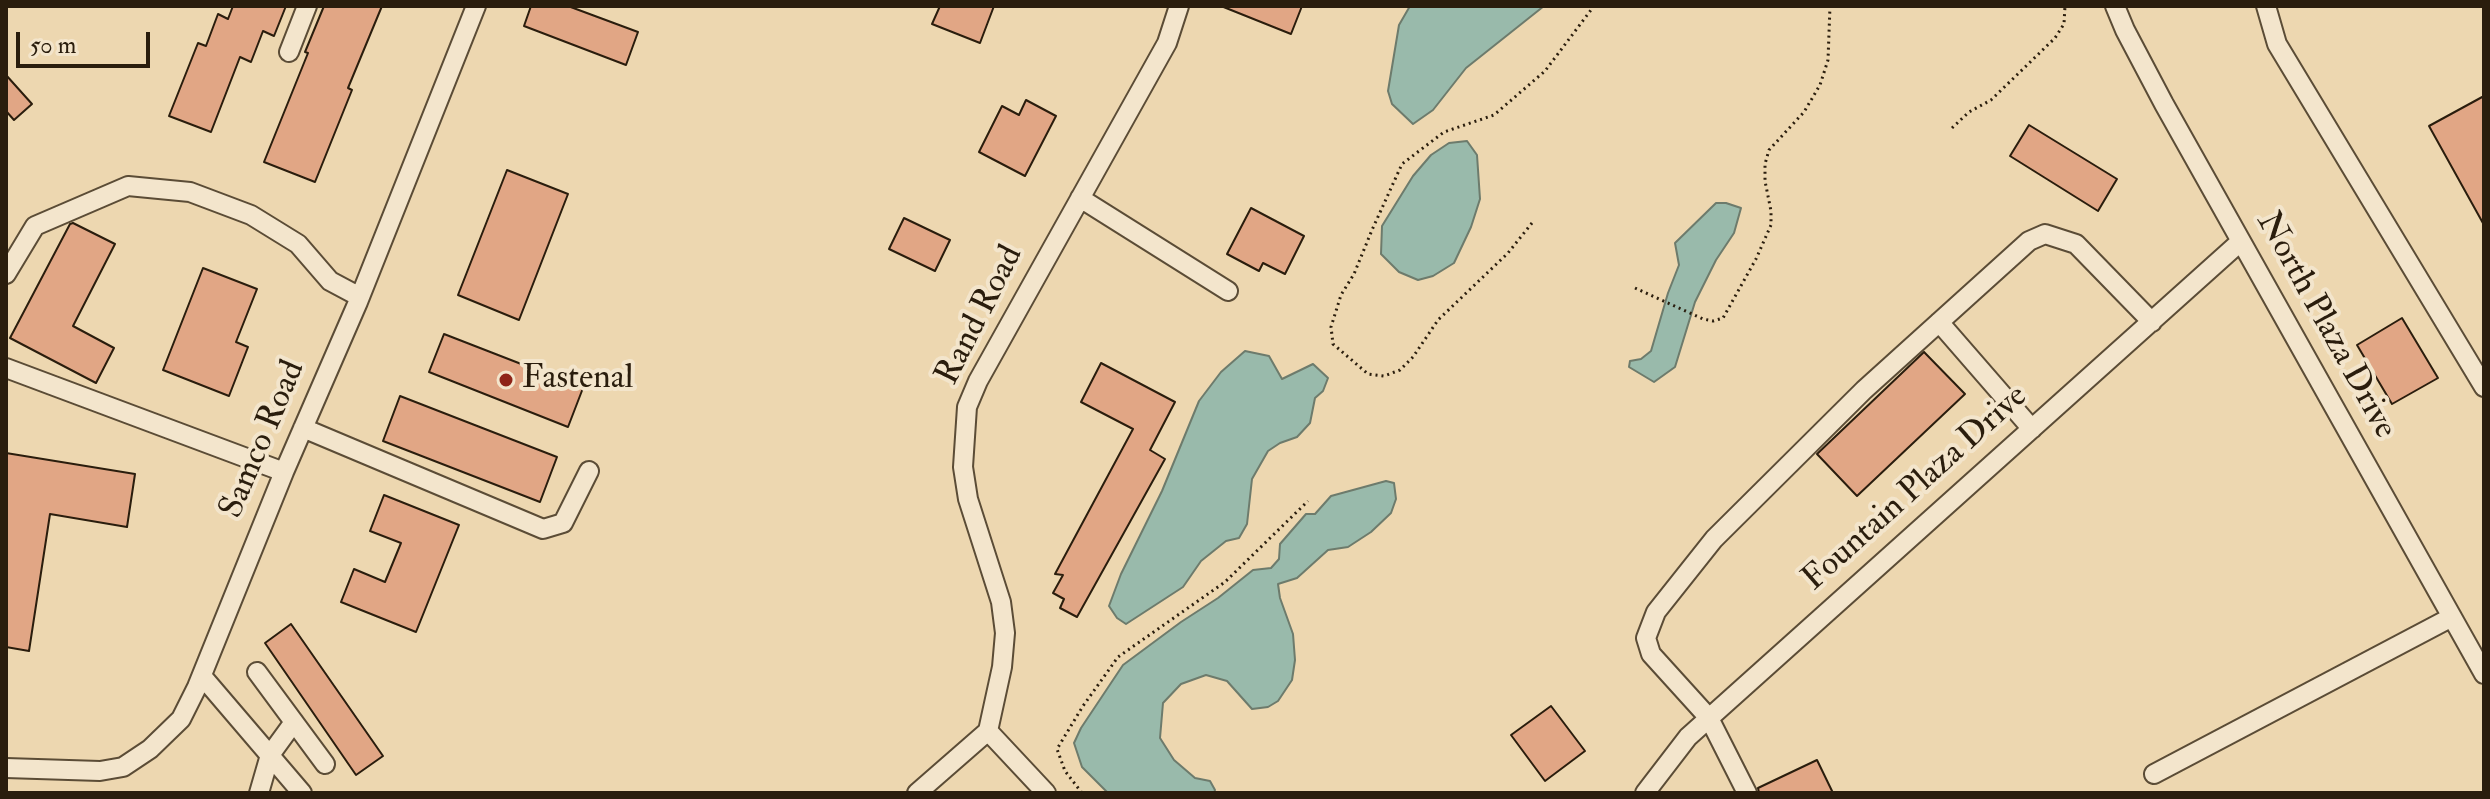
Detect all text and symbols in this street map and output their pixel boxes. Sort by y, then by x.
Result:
scale bar [20,16,154,66]
text: 50 m [30,30,76,61]
street label: North Plaza Drive [2246,206,2404,446]
street label: Rand Road [929,240,1033,392]
street label: Samco Road [213,355,315,525]
place label: Fastenal [522,360,633,400]
marker: Fastenal [497,371,515,389]
street label: Fountain Plaza Drive [1795,377,2037,601]

